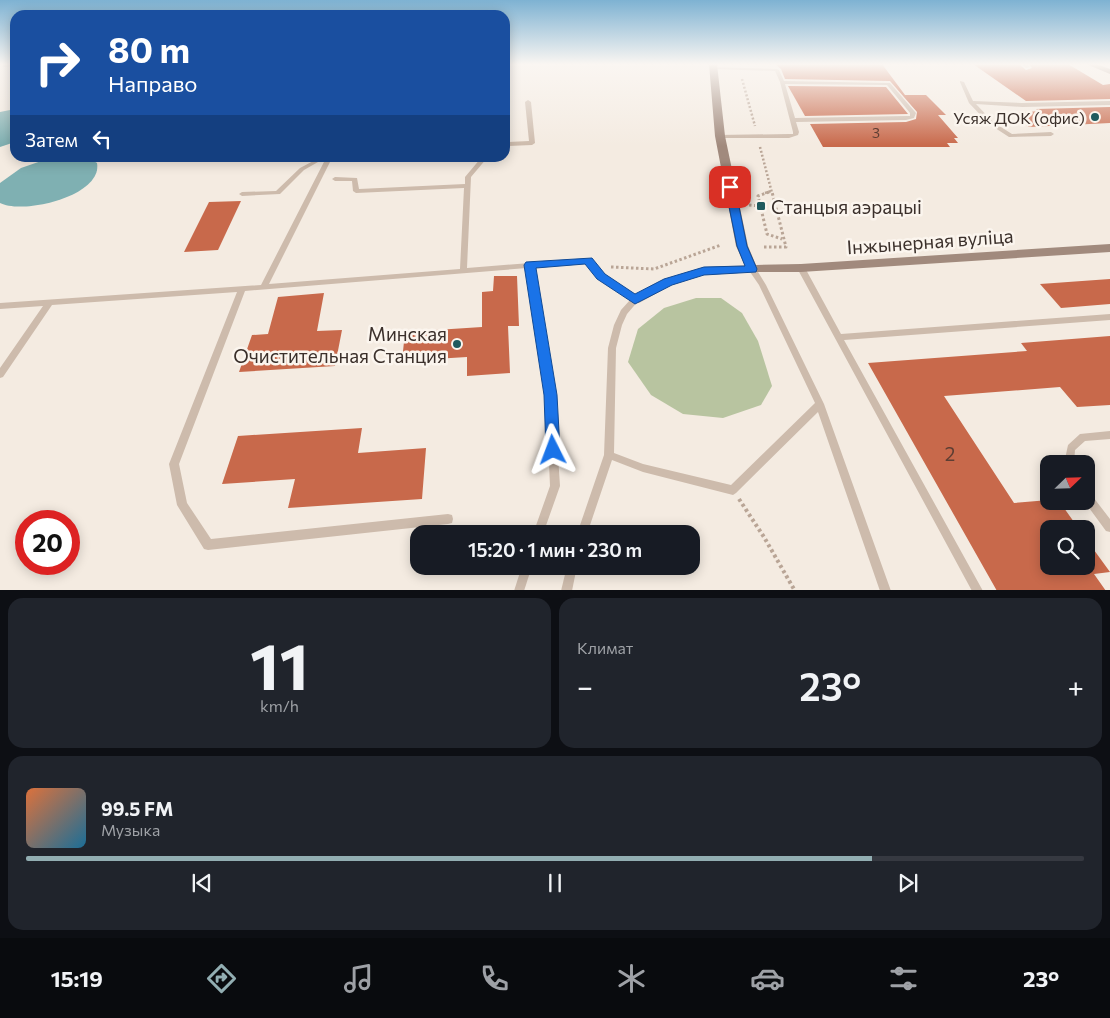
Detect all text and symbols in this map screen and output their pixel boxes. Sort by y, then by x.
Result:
text: 80 m [108,27,190,70]
icon: right [25,30,90,95]
text: Направо [108,70,198,97]
place label: Усяж ДОК (офис) [953,108,1085,127]
marker: Усяж ДОК (офис) [1089,111,1101,123]
house number: 3 [872,124,880,141]
icon: left [88,125,116,153]
text: Затем [25,128,78,151]
pin [709,166,751,208]
icon: arrive [716,173,744,201]
place label: Станцыя аэрацыі [771,195,922,218]
marker: Станцыя аэрацыі [755,200,767,212]
street label: Інжынерная вуліца [846,224,1014,258]
place label: Минская Очистительная Станция [233,322,447,367]
marker: Минская Очистительная Станция [451,338,463,350]
position arrow [526,423,578,475]
house number: 2 [945,442,955,465]
north arrow [1040,455,1095,510]
map controls [1040,455,1095,575]
speed limit sign: 20 [15,510,80,575]
button: search [1040,520,1095,575]
text: 15:20 · 1 мин · 230 m [468,538,642,561]
text: 11 [250,624,309,703]
text: Климат [577,638,633,657]
text: 23° [799,662,861,709]
text: − [577,669,593,703]
text: + [1068,669,1084,703]
text: km/h [260,696,299,715]
text: 99.5 FM [101,797,173,820]
text: Музыка [101,820,160,839]
icon: previous [188,869,216,897]
icon: pause [541,869,569,897]
icon: next [894,869,922,897]
icon: directions [204,961,239,996]
icon: music [341,961,376,996]
icon: phone [477,961,512,996]
icon: climate [614,961,649,996]
icon: car [750,961,785,996]
icon: filters [886,961,921,996]
text: 15:19 [51,965,103,992]
text: 23° [1023,965,1059,992]

